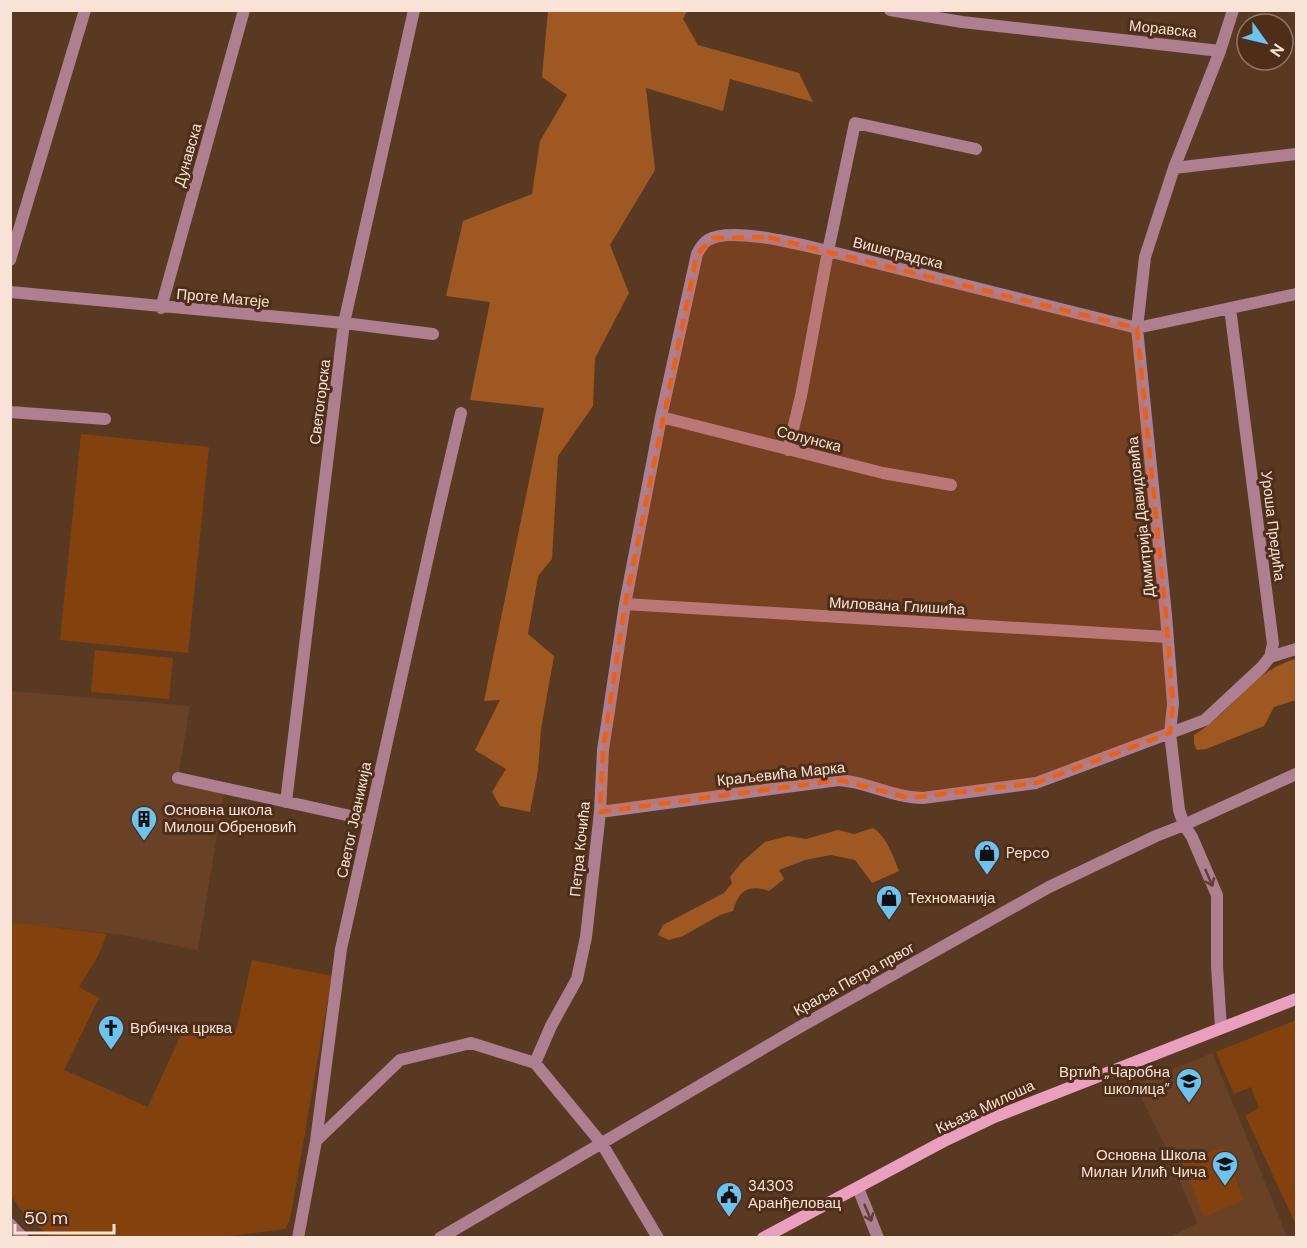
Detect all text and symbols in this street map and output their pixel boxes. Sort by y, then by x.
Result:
north arrow [1235,12,1295,72]
street label: Моравска [1128,15,1199,43]
text: N [1265,39,1289,61]
street label: Дунавска [169,120,207,189]
street label: Вишеградска [851,232,946,274]
street label: Проте Матеје [176,284,270,312]
street label: Светогорска [305,357,335,446]
street label: Солунска [775,421,844,457]
street label: Димитрија Давидовића [1123,435,1159,598]
street label: Уроша Предића [1256,470,1290,583]
street label: Милована Глишића [828,592,966,620]
street label: Краљевића Марка [716,757,847,791]
street label: Светог Јоаникија [332,759,376,880]
place label: Основна школа Милош Обреновић [164,800,296,837]
street label: Петра Кочића [565,800,595,898]
building icon: Основна школа Милош Обреновић [129,804,159,842]
shop icon: Pepco [972,838,1002,876]
place label: Pepco [1006,843,1050,863]
one-way arrow [1204,868,1215,886]
shop icon: Техноманија [874,883,904,921]
place label: Техноманија [908,888,996,908]
street label: Краља Петра првог [790,937,919,1021]
church icon: Врбичка црква [96,1013,126,1051]
place label: Врбичка црква [130,1018,233,1038]
place label: Вртић „Чаробна школица” [1059,1062,1171,1099]
school or university icon: Вртић „Чаробна школица” [1174,1066,1204,1104]
street label: Књаза Милоша [932,1075,1038,1139]
place label: Основна Школа Милан Илић Чича [1081,1145,1207,1182]
school or university icon: Основна Школа Милан Илић Чича [1210,1149,1240,1187]
place label: 34303 Аранђеловац [748,1176,842,1213]
public building icon: 34303 Аранђеловац [714,1180,744,1218]
scale bar [15,1197,114,1235]
one-way arrow [863,1203,874,1221]
text: 50 m [24,1206,68,1230]

